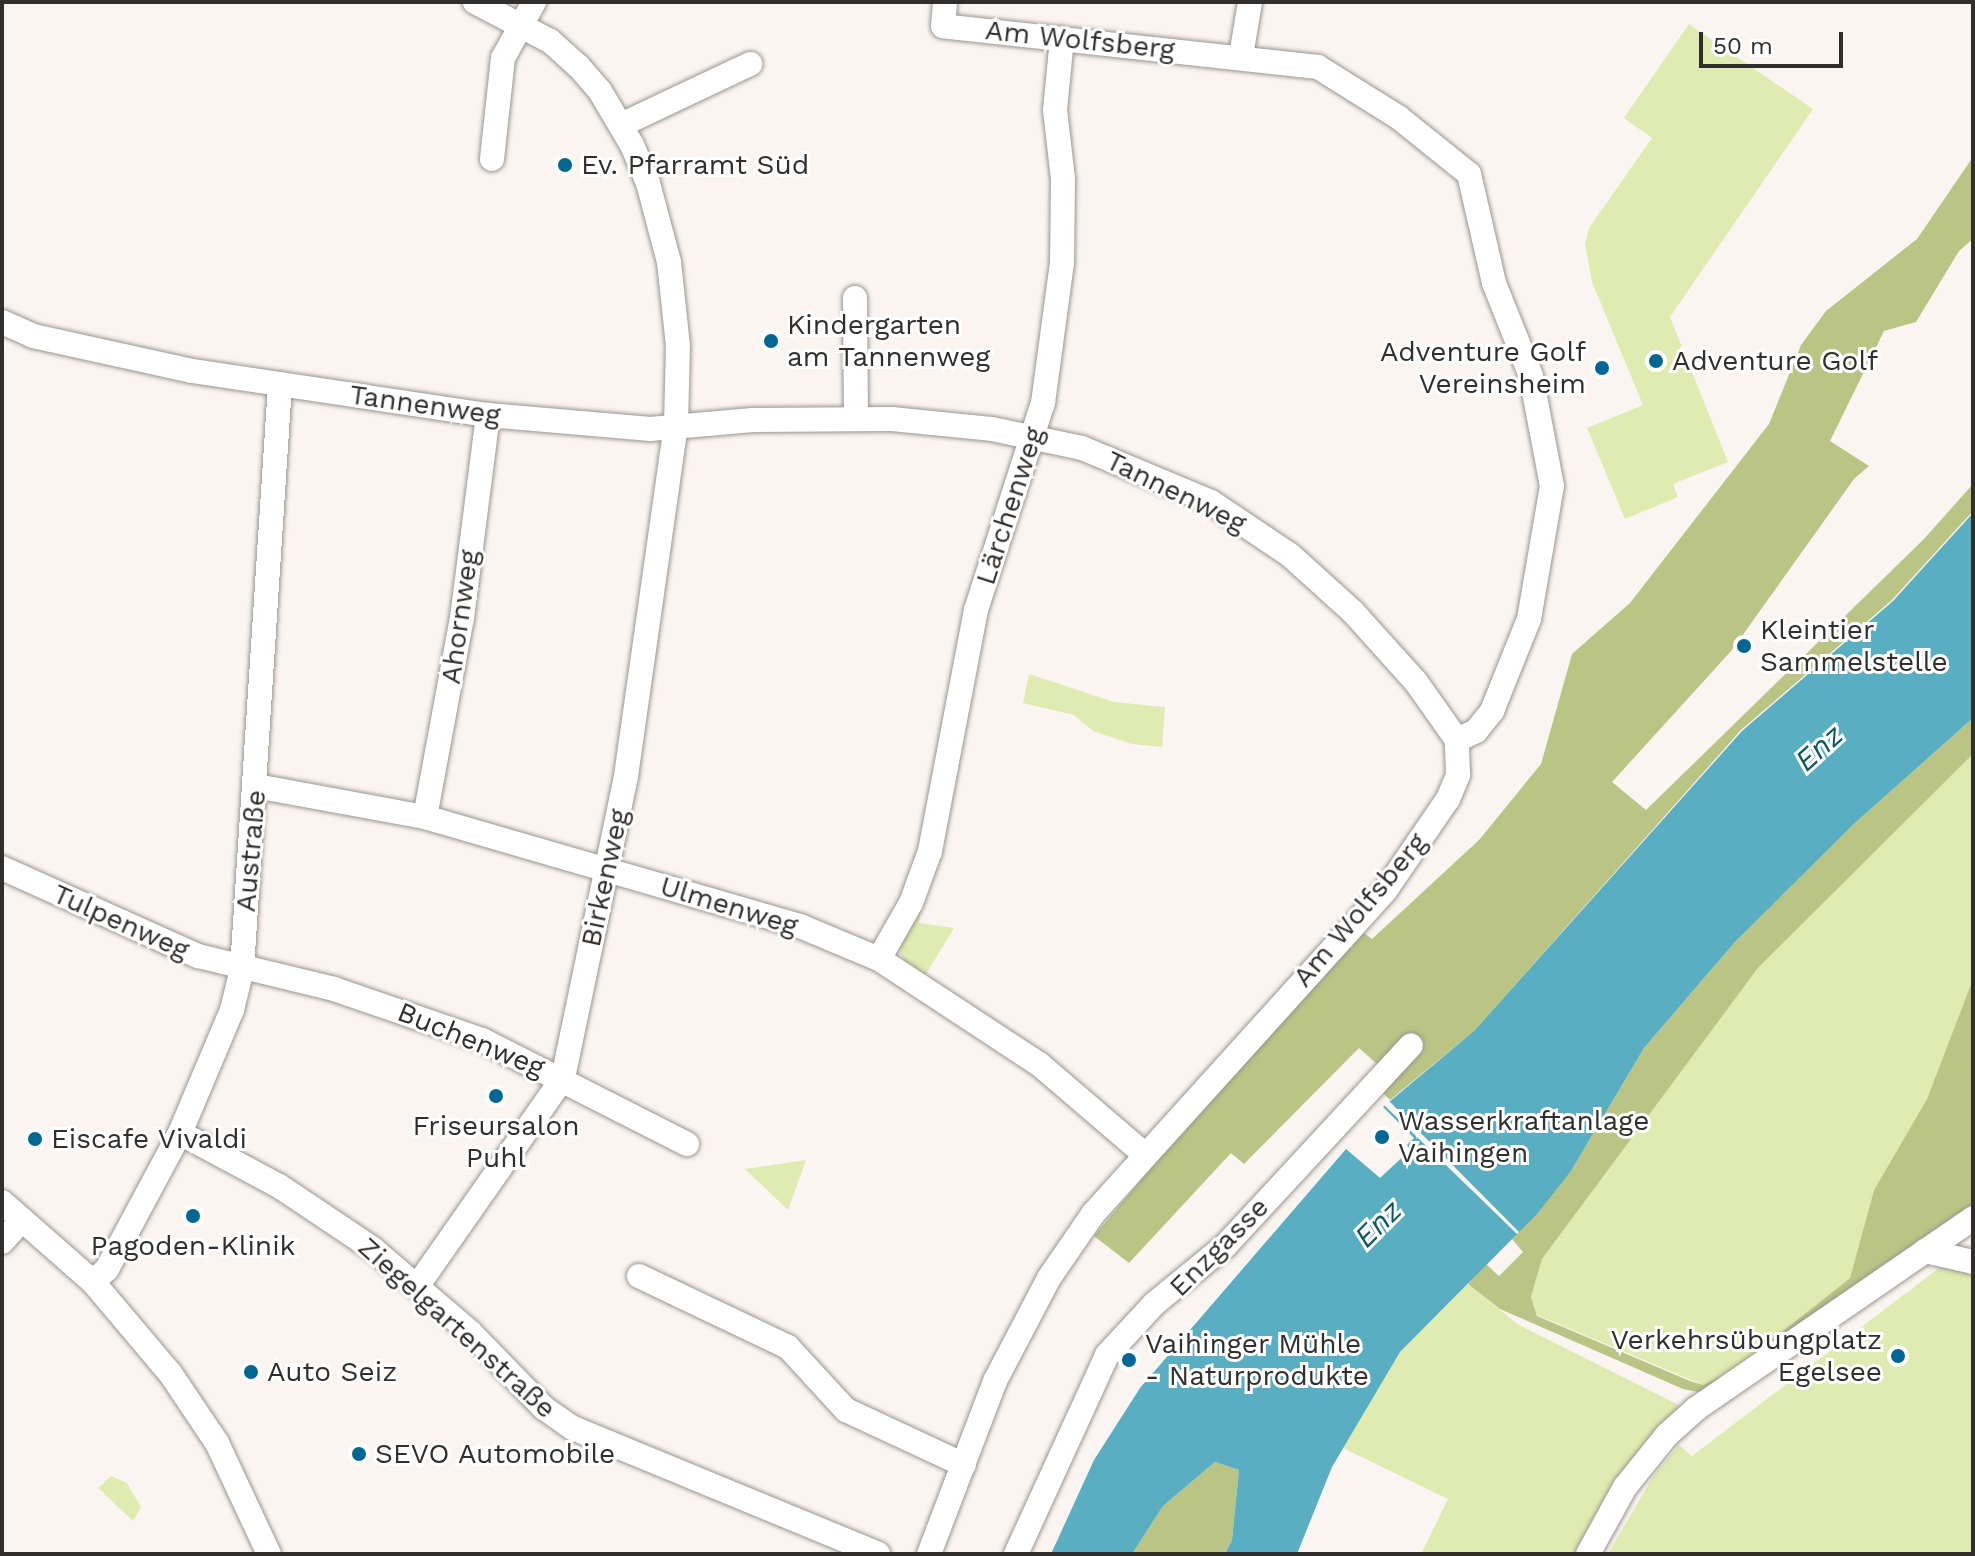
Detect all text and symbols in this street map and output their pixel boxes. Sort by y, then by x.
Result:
street label: Am Wolfsberg [983,13,1177,67]
scale bar [1703,16,1847,66]
text: 50 m [1713,32,1773,60]
place label: Ev. Pfarramt Süd [581,148,809,182]
marker: Ev. Pfarramt Süd [556,156,574,174]
place label: Kindergarten am Tannenweg [787,308,991,374]
marker: Kindergarten am Tannenweg [762,332,780,350]
place label: Adventure Golf Vereinsheim [1380,335,1586,401]
place label: Adventure Golf [1672,344,1878,378]
marker: Adventure Golf [1647,352,1665,370]
marker: Adventure Golf Vereinsheim [1593,359,1611,377]
street label: Tannenweg [347,378,503,432]
street label: Lärchenweg [969,423,1051,589]
street label: Tannenweg [1100,444,1252,540]
street label: Ahornweg [434,548,486,686]
place label: Kleintier Sammelstelle [1760,613,1948,679]
marker: Kleintier Sammelstelle [1735,637,1753,655]
water label: Enz [1788,717,1850,779]
street label: Austraße [229,789,273,913]
street label: Birkenweg [574,806,636,950]
street label: Am Wolfsberg [1286,826,1434,994]
street label: Ulmenweg [656,869,802,943]
street label: Tulpenweg [48,877,194,967]
street label: Buchenweg [392,995,550,1085]
marker: Friseursalon Puhl [487,1087,505,1105]
place label: Wasserkraftanlage Vaihingen [1398,1104,1649,1170]
place label: Friseursalon Puhl [412,1109,580,1175]
place label: Eiscafe Vivaldi [51,1122,248,1156]
marker: Wasserkraftanlage Vaihingen [1373,1128,1391,1146]
marker: Eiscafe Vivaldi [26,1130,44,1148]
street label: Enzgasse [1162,1190,1276,1304]
water label: Enz [1347,1193,1409,1255]
marker: Pagoden-Klinik [184,1207,202,1225]
place label: Pagoden-Klinik [91,1229,295,1263]
street label: Ziegelgartenstraße [351,1230,563,1426]
place label: Verkehrsübungplatz Egelsee [1611,1323,1882,1389]
place label: Vaihinger Mühle - Naturprodukte [1145,1327,1369,1393]
marker: Verkehrsübungplatz Egelsee [1889,1347,1907,1365]
marker: Vaihinger Mühle - Naturprodukte [1120,1351,1138,1369]
place label: Auto Seiz [267,1355,397,1389]
marker: Auto Seiz [242,1363,260,1381]
place label: SEVO Automobile [375,1437,616,1471]
marker: SEVO Automobile [350,1445,368,1463]

